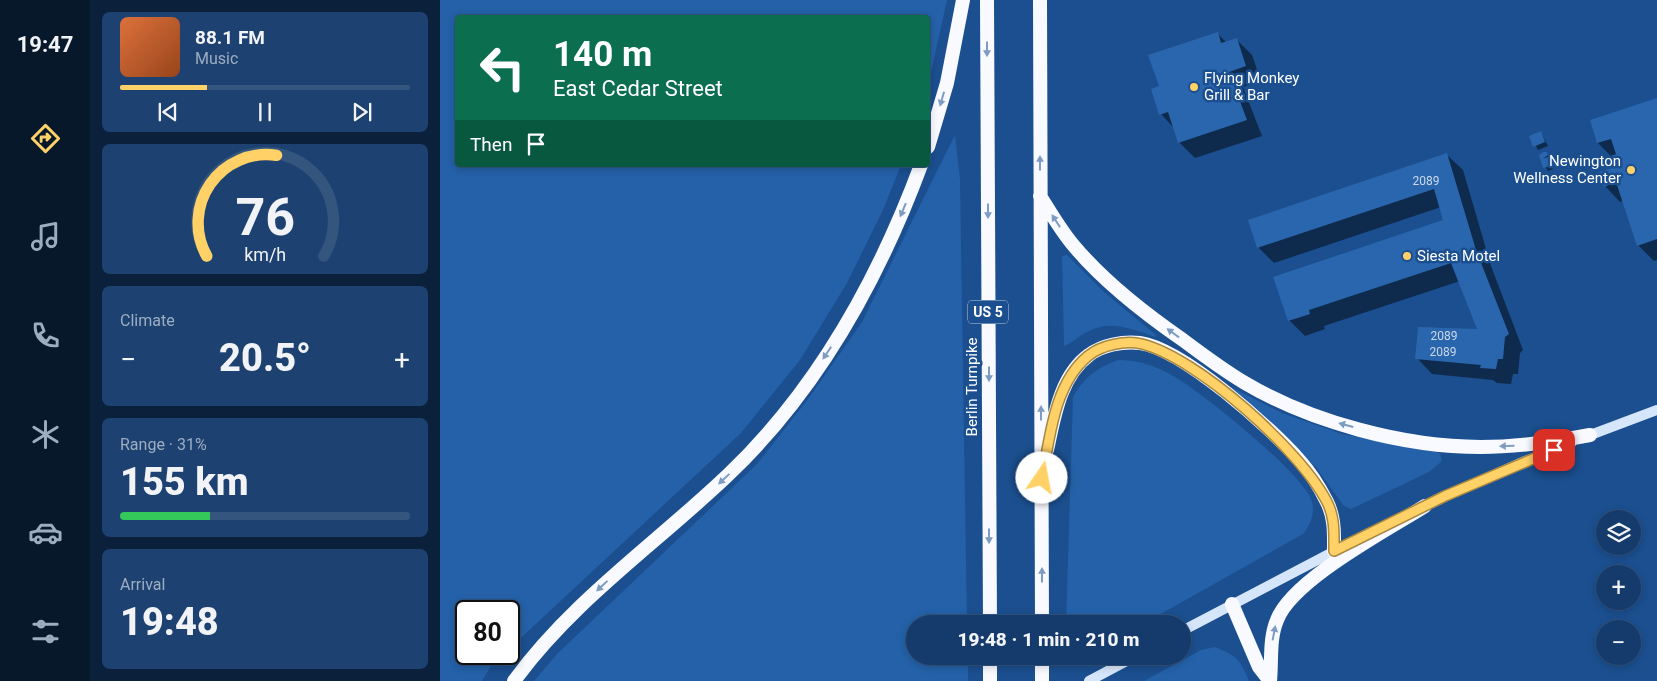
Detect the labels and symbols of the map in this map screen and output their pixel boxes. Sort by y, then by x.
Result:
one-way arrow [983,41,991,57]
place label: Flying Monkey Grill & Bar [1204,69,1299,104]
marker: Flying Monkey Grill & Bar [1188,81,1200,93]
one-way arrow [938,92,946,107]
place label: Newington Wellness Center [1513,152,1621,187]
one-way arrow [1036,154,1044,170]
marker: Newington Wellness Center [1625,164,1637,176]
house number: 2089 [1413,174,1439,188]
one-way arrow [899,203,907,217]
one-way arrow [984,203,992,219]
one-way arrow [1052,215,1061,228]
place label: Siesta Motel [1417,247,1500,265]
marker: Siesta Motel [1401,250,1413,262]
road number: US 5 [968,300,1008,324]
one-way arrow [1166,328,1180,338]
house number: 2089 [1431,329,1457,343]
street label: Berlin Turnpike [963,338,981,436]
house number: 2089 [1430,345,1456,359]
one-way arrow [822,347,831,360]
one-way arrow [985,366,993,382]
one-way arrow [1037,404,1045,420]
one-way arrow [1339,421,1354,429]
pin [1533,429,1575,471]
one-way arrow [1498,442,1514,450]
position arrow [1015,451,1067,503]
one-way arrow [718,473,730,485]
one-way arrow [985,528,993,544]
one-way arrow [1038,567,1046,583]
one-way arrow [596,580,608,592]
speed limit sign: 80 [455,600,520,665]
one-way arrow [1270,624,1278,640]

